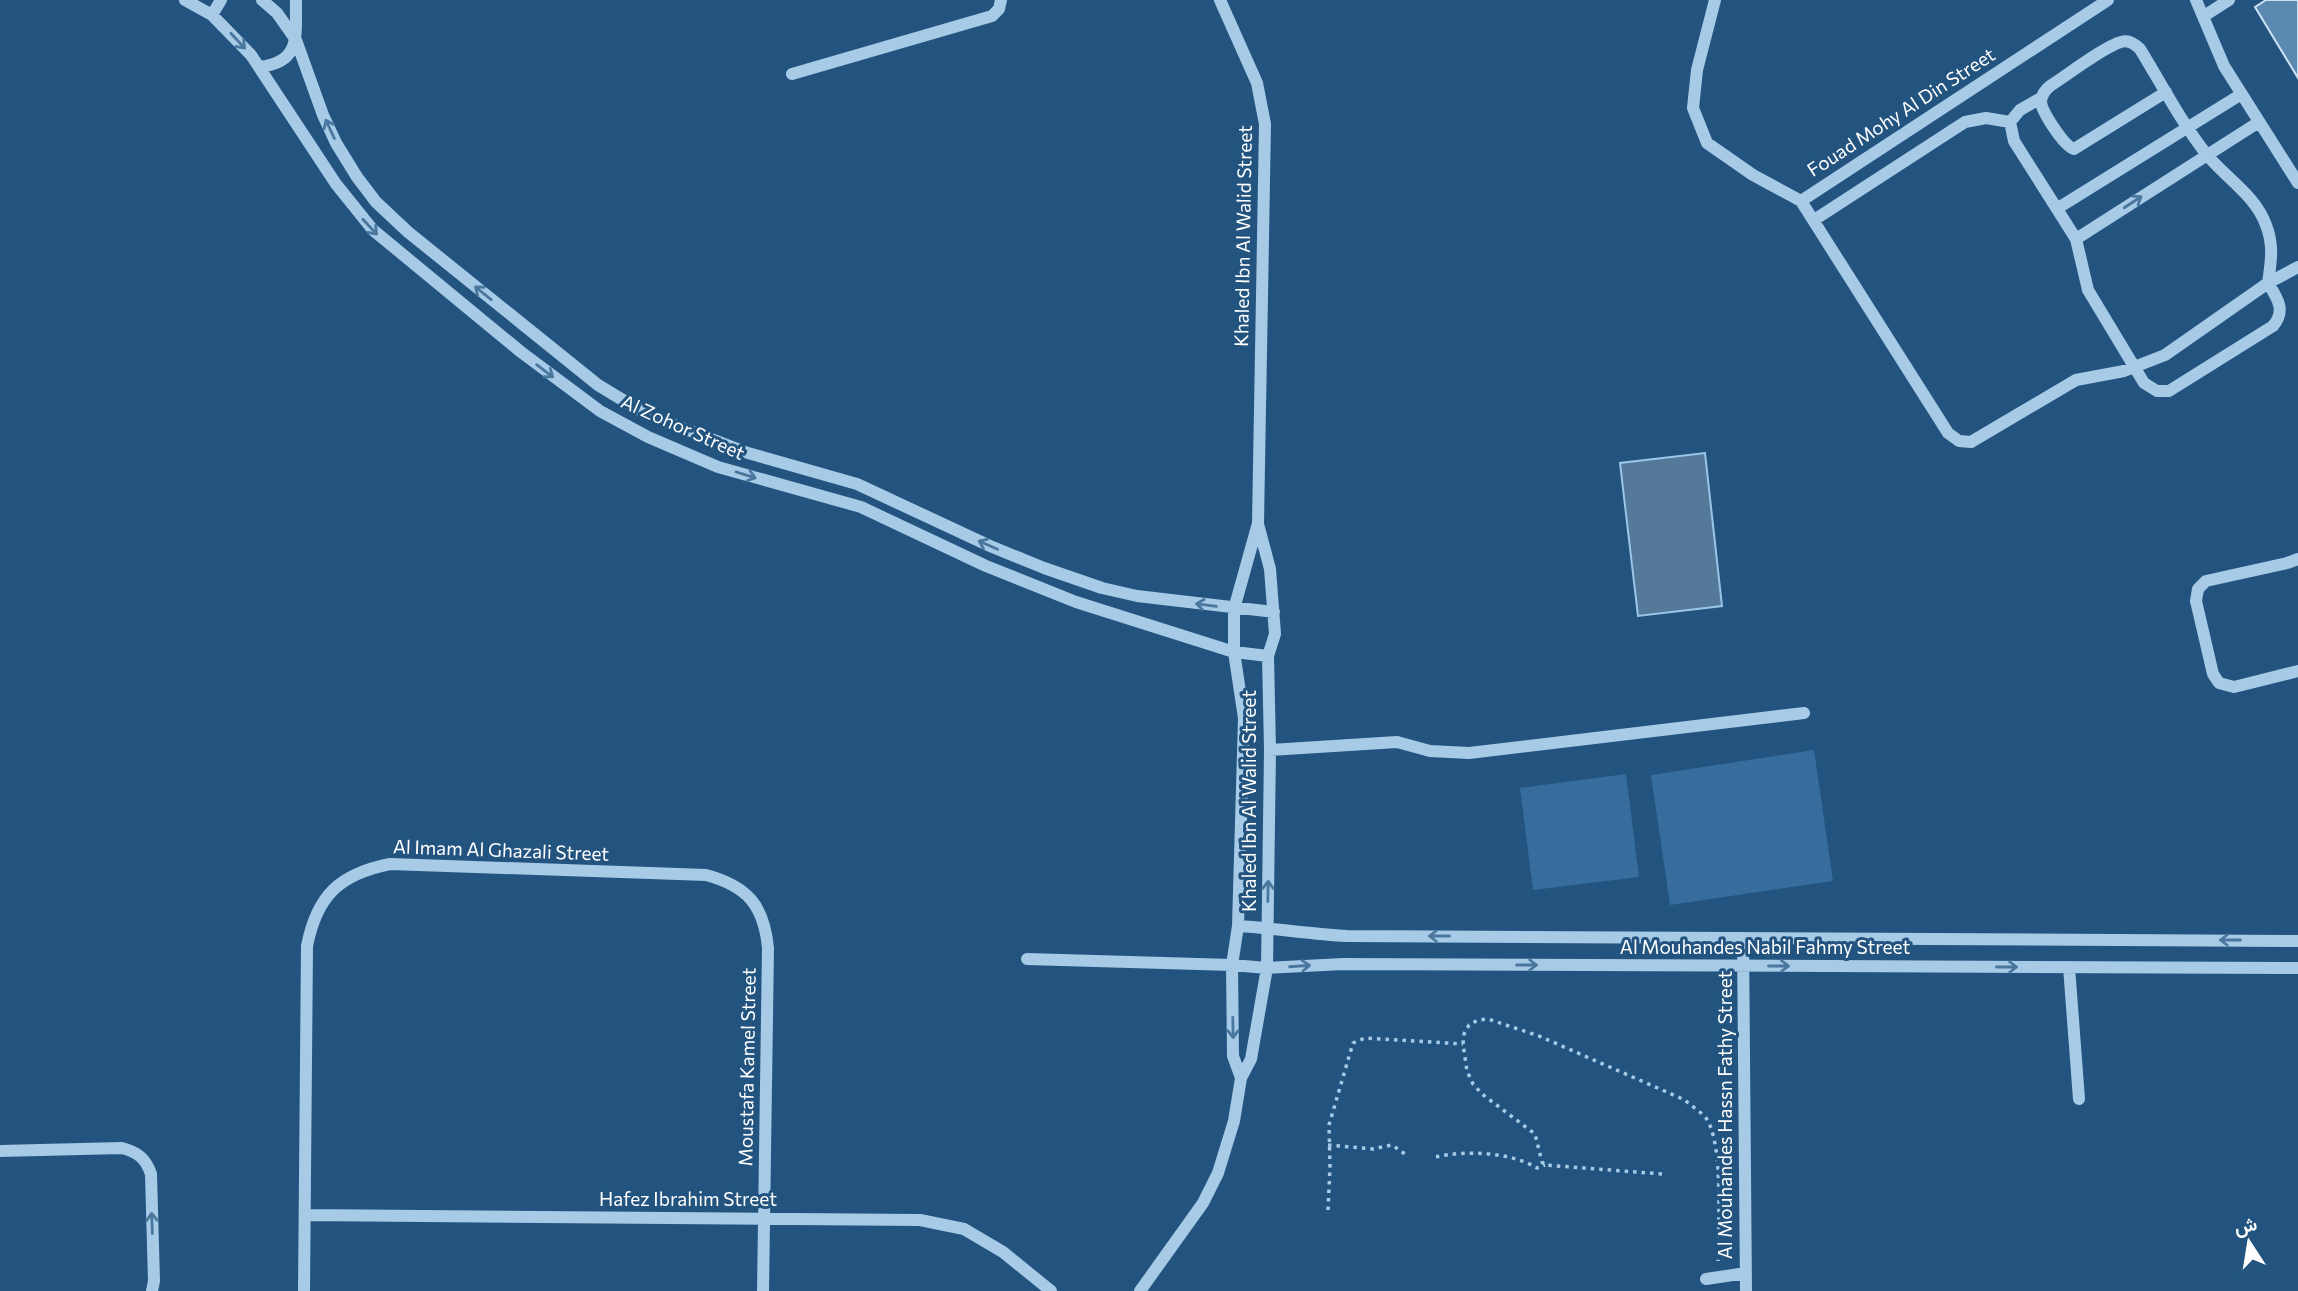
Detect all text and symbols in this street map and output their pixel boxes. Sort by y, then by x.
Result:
one-way arrow [230,33,247,50]
street label: Fouad Mohy Al Din Street [1802,42,1999,181]
one-way arrow [322,119,336,140]
street label: Khaled Ibn Al Walid Street [1229,125,1256,347]
one-way arrow [2123,195,2143,209]
one-way arrow [361,218,378,235]
one-way arrow [474,286,492,301]
one-way arrow [535,364,554,378]
street label: Al Zohor Street [618,389,749,464]
one-way arrow [734,470,756,483]
one-way arrow [978,537,999,551]
one-way arrow [1195,598,1218,611]
street label: Khaled Ibn Al Walid Street [1237,690,1260,912]
street label: Al Imam Al Ghazali Street [392,834,610,865]
one-way arrow [1261,880,1275,903]
one-way arrow [1428,929,1451,943]
one-way arrow [2219,933,2242,947]
street label: Al Mouhandes Nabil Fahmy Street [1620,935,1910,958]
one-way arrow [1515,958,1538,972]
one-way arrow [1288,959,1310,972]
one-way arrow [1767,959,1790,973]
one-way arrow [1995,960,2018,974]
street label: Moustafa Kamel Street [733,967,760,1167]
street label: Al Mouhandes Hassn Fathy Street [1713,970,1736,1259]
one-way arrow [1226,1016,1240,1039]
street label: Hafez Ibrahim Street [599,1187,777,1210]
north arrow [2214,1207,2284,1277]
text: ش [2232,1211,2259,1239]
one-way arrow [145,1212,159,1235]

